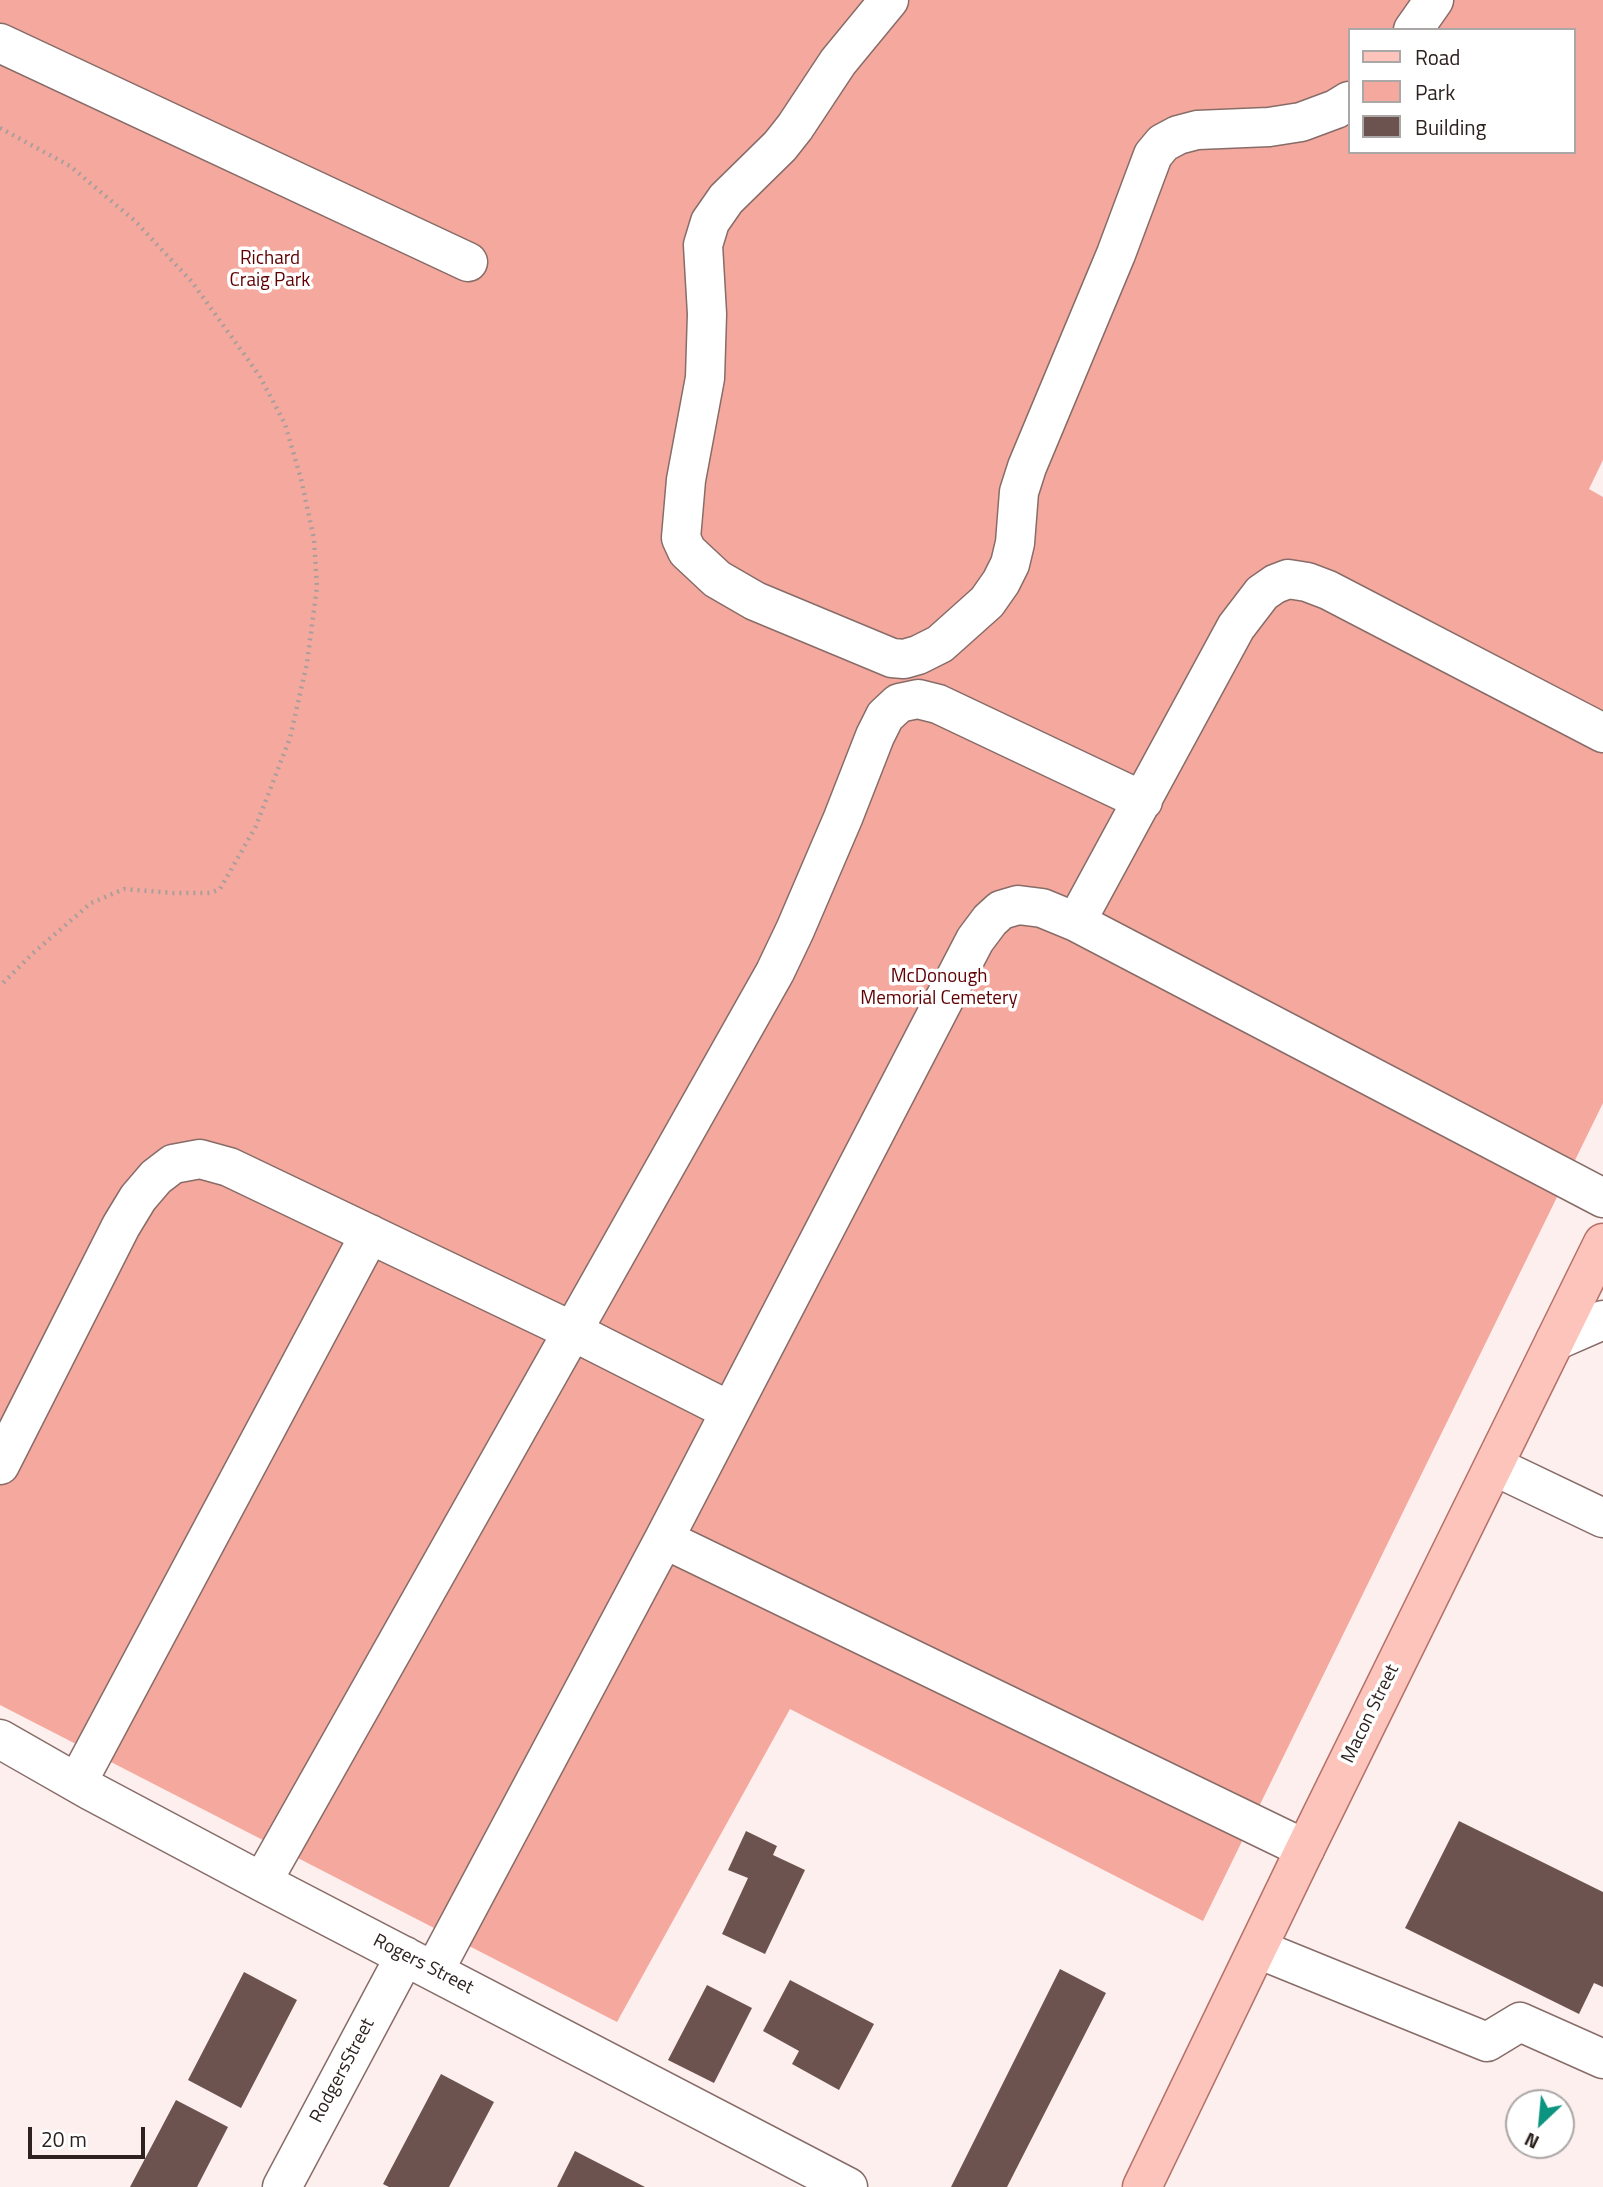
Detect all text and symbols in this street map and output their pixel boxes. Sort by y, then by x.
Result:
legend [1348,28,1575,154]
text: Road [1415,41,1460,73]
text: Park [1415,76,1455,108]
text: Building [1415,111,1486,143]
park label: Richard Craig Park [230,248,310,292]
park label: McDonough Memorial Cemetery [860,966,1018,1010]
street label: Macon Street [1337,1661,1405,1767]
street label: Rogers Street [369,1930,477,2000]
street label: RodgersStreet [306,2015,380,2127]
north arrow [1505,2089,1575,2159]
scale bar [32,2114,149,2158]
text: 20 m [41,2123,87,2155]
text: N [1519,2126,1544,2157]

